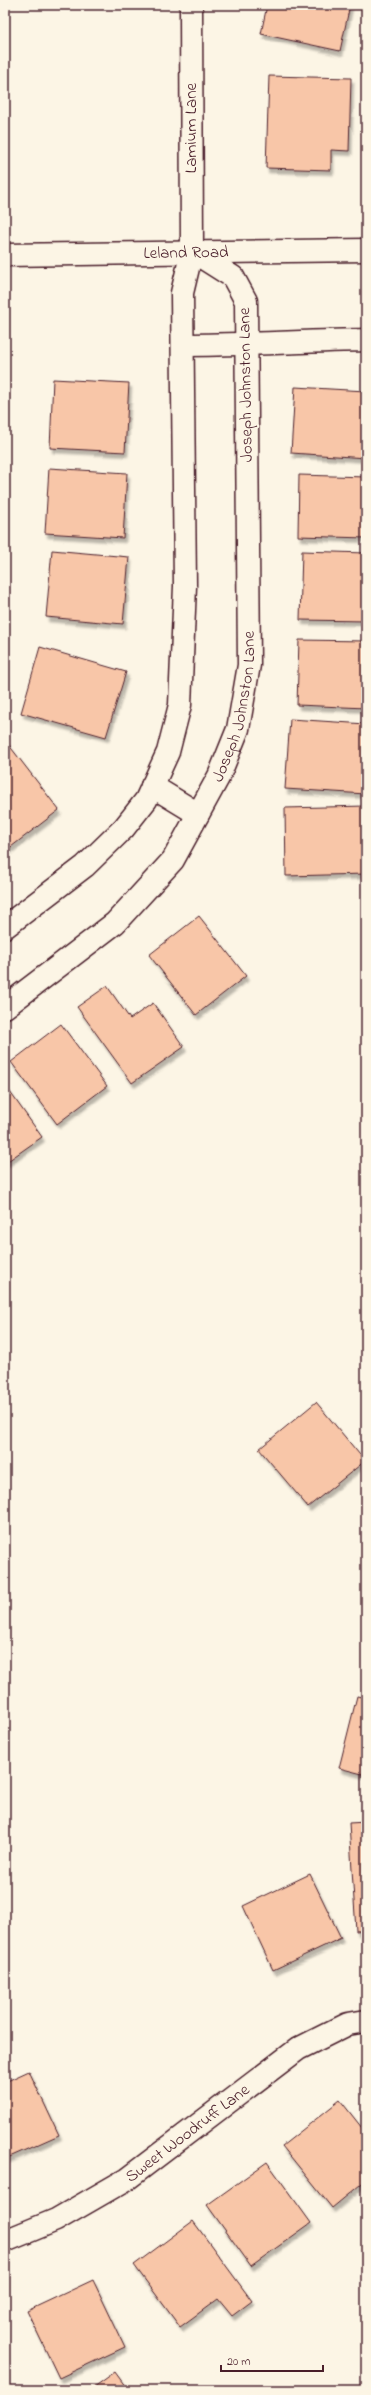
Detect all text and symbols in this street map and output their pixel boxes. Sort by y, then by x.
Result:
street label: Lamium Lane [179,82,204,173]
street label: Leland Road [143,239,229,266]
street label: Joseph Johnston Lane [232,307,260,463]
street label: Joseph Johnston Lane [205,630,262,787]
street label: Sweet Woodruff Lane [120,2077,255,2189]
scale bar [221,2347,323,2373]
text: 20 m [227,2353,250,2371]

